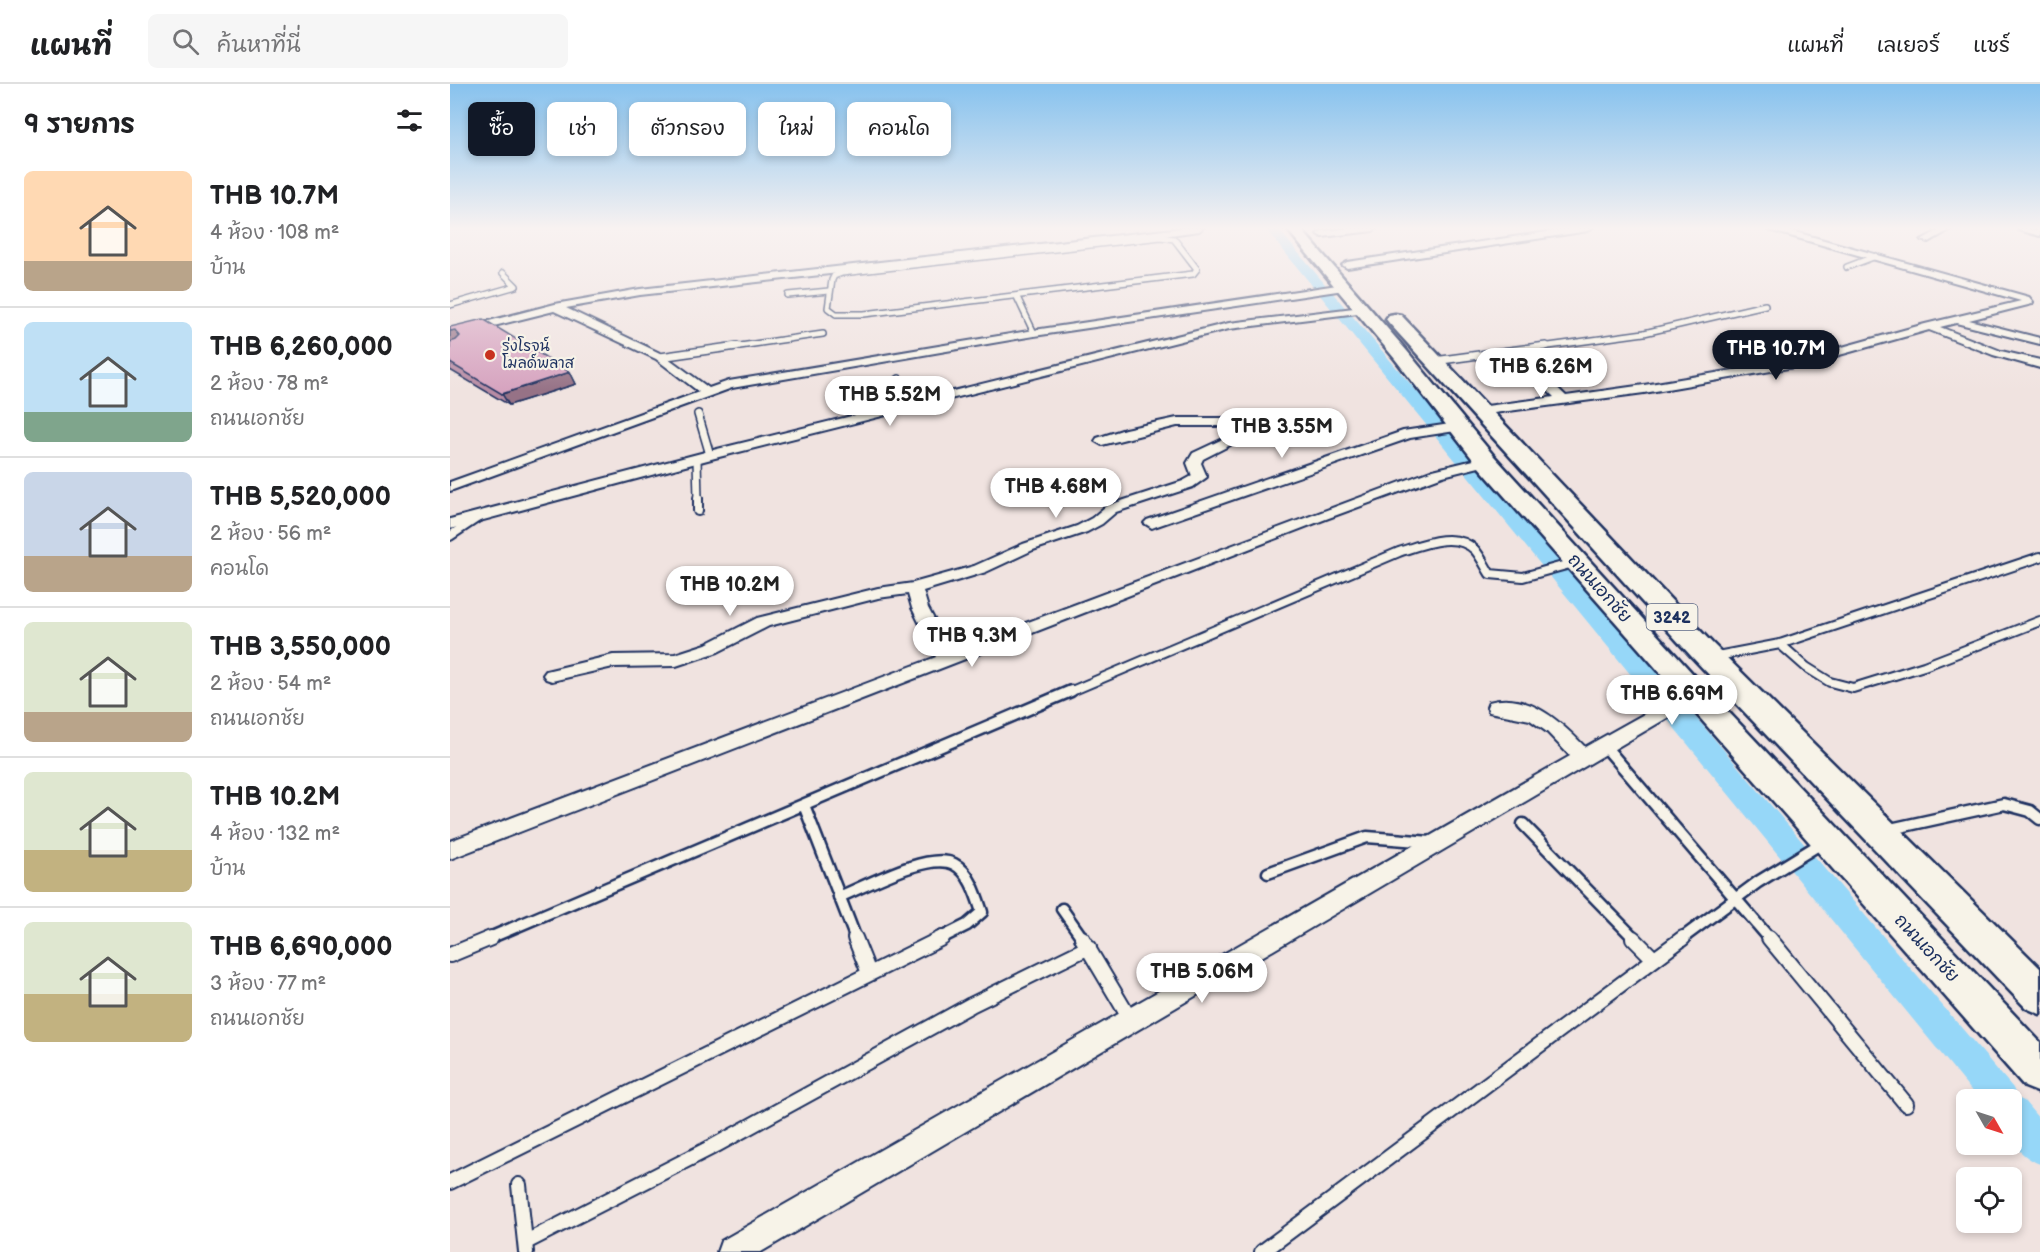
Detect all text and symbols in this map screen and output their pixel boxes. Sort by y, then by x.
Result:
search box [148,14,568,68]
icon: search [169,25,202,58]
text: แผนที่ [30,30,112,63]
text: ค้นหาที่นี่ [217,32,301,59]
text: แผนที่ [1787,33,1844,58]
text: เลเยอร์ [1877,33,1940,58]
text: แชร์ [1973,33,2010,58]
chip: ซื้อ [468,102,535,156]
chip: เช่า [547,102,617,156]
chip: ตัวกรอง [629,102,746,156]
chip: ใหม่ [758,102,835,156]
chip: คอนโด [847,102,951,156]
icon: filters [393,104,426,137]
text: 9 รายการ [24,110,135,141]
text: THB 10.7M [210,181,339,212]
icon: home [72,195,144,267]
text: 4 ห้อง · 108 m² [210,221,339,245]
text: บ้าน [210,256,245,280]
pin: THB 10.7M [1707,330,1845,381]
text: THB 6,260,000 [210,332,393,363]
place label: รุ่งโรจน์ โมลด์พลาส [502,336,575,373]
text: THB 10.7M [1726,337,1826,361]
icon: home [72,346,144,418]
marker: รุ่งโรจน์ โมลด์พลาส [483,348,497,362]
pin: THB 6.26M [1472,348,1610,399]
text: THB 6.26M [1489,355,1593,379]
text: 2 ห้อง · 78 m² [210,372,329,396]
pin: THB 5.52M [821,376,959,427]
text: THB 5.52M [839,383,941,407]
text: ถนนเอกชัย [210,407,305,431]
pin: THB 3.55M [1213,408,1351,459]
text: THB 3.55M [1231,415,1333,439]
pin: THB 4.68M [987,468,1125,519]
text: THB 4.68M [1004,475,1108,499]
text: THB 5,520,000 [210,482,391,513]
icon: home [72,496,144,568]
text: 2 ห้อง · 56 m² [210,522,331,546]
street label: ถนนเอกชัย [1563,549,1637,627]
text: คอนโด [210,557,269,581]
pin: THB 10.2M [661,566,799,617]
text: THB 10.2M [680,573,780,597]
road number: 3242 [1646,604,1698,630]
pin: THB 9.3M [910,617,1034,668]
text: THB 9.3M [927,624,1017,648]
text: THB 3,550,000 [210,632,391,663]
icon: home [72,646,144,718]
text: 2 ห้อง · 54 m² [210,672,331,696]
pin: THB 6.69M [1603,675,1741,726]
text: THB 6.69M [1620,682,1724,706]
text: ถนนเอกชัย [210,707,305,731]
text: THB 10.2M [210,782,340,813]
icon: home [72,796,144,868]
text: 4 ห้อง · 132 m² [210,822,340,846]
text: บ้าน [210,857,245,881]
street label: ถนนเอกชัย [1890,909,1964,987]
text: THB 6,690,000 [210,932,392,963]
icon: home [72,946,144,1018]
pin: THB 5.06M [1133,953,1271,1004]
text: THB 5.06M [1150,960,1254,984]
text: 3 ห้อง · 77 m² [210,972,326,996]
text: ถนนเอกชัย [210,1007,305,1031]
north arrow [1956,1089,2022,1155]
map controls [1956,1089,2022,1233]
button: locate [1956,1167,2022,1233]

